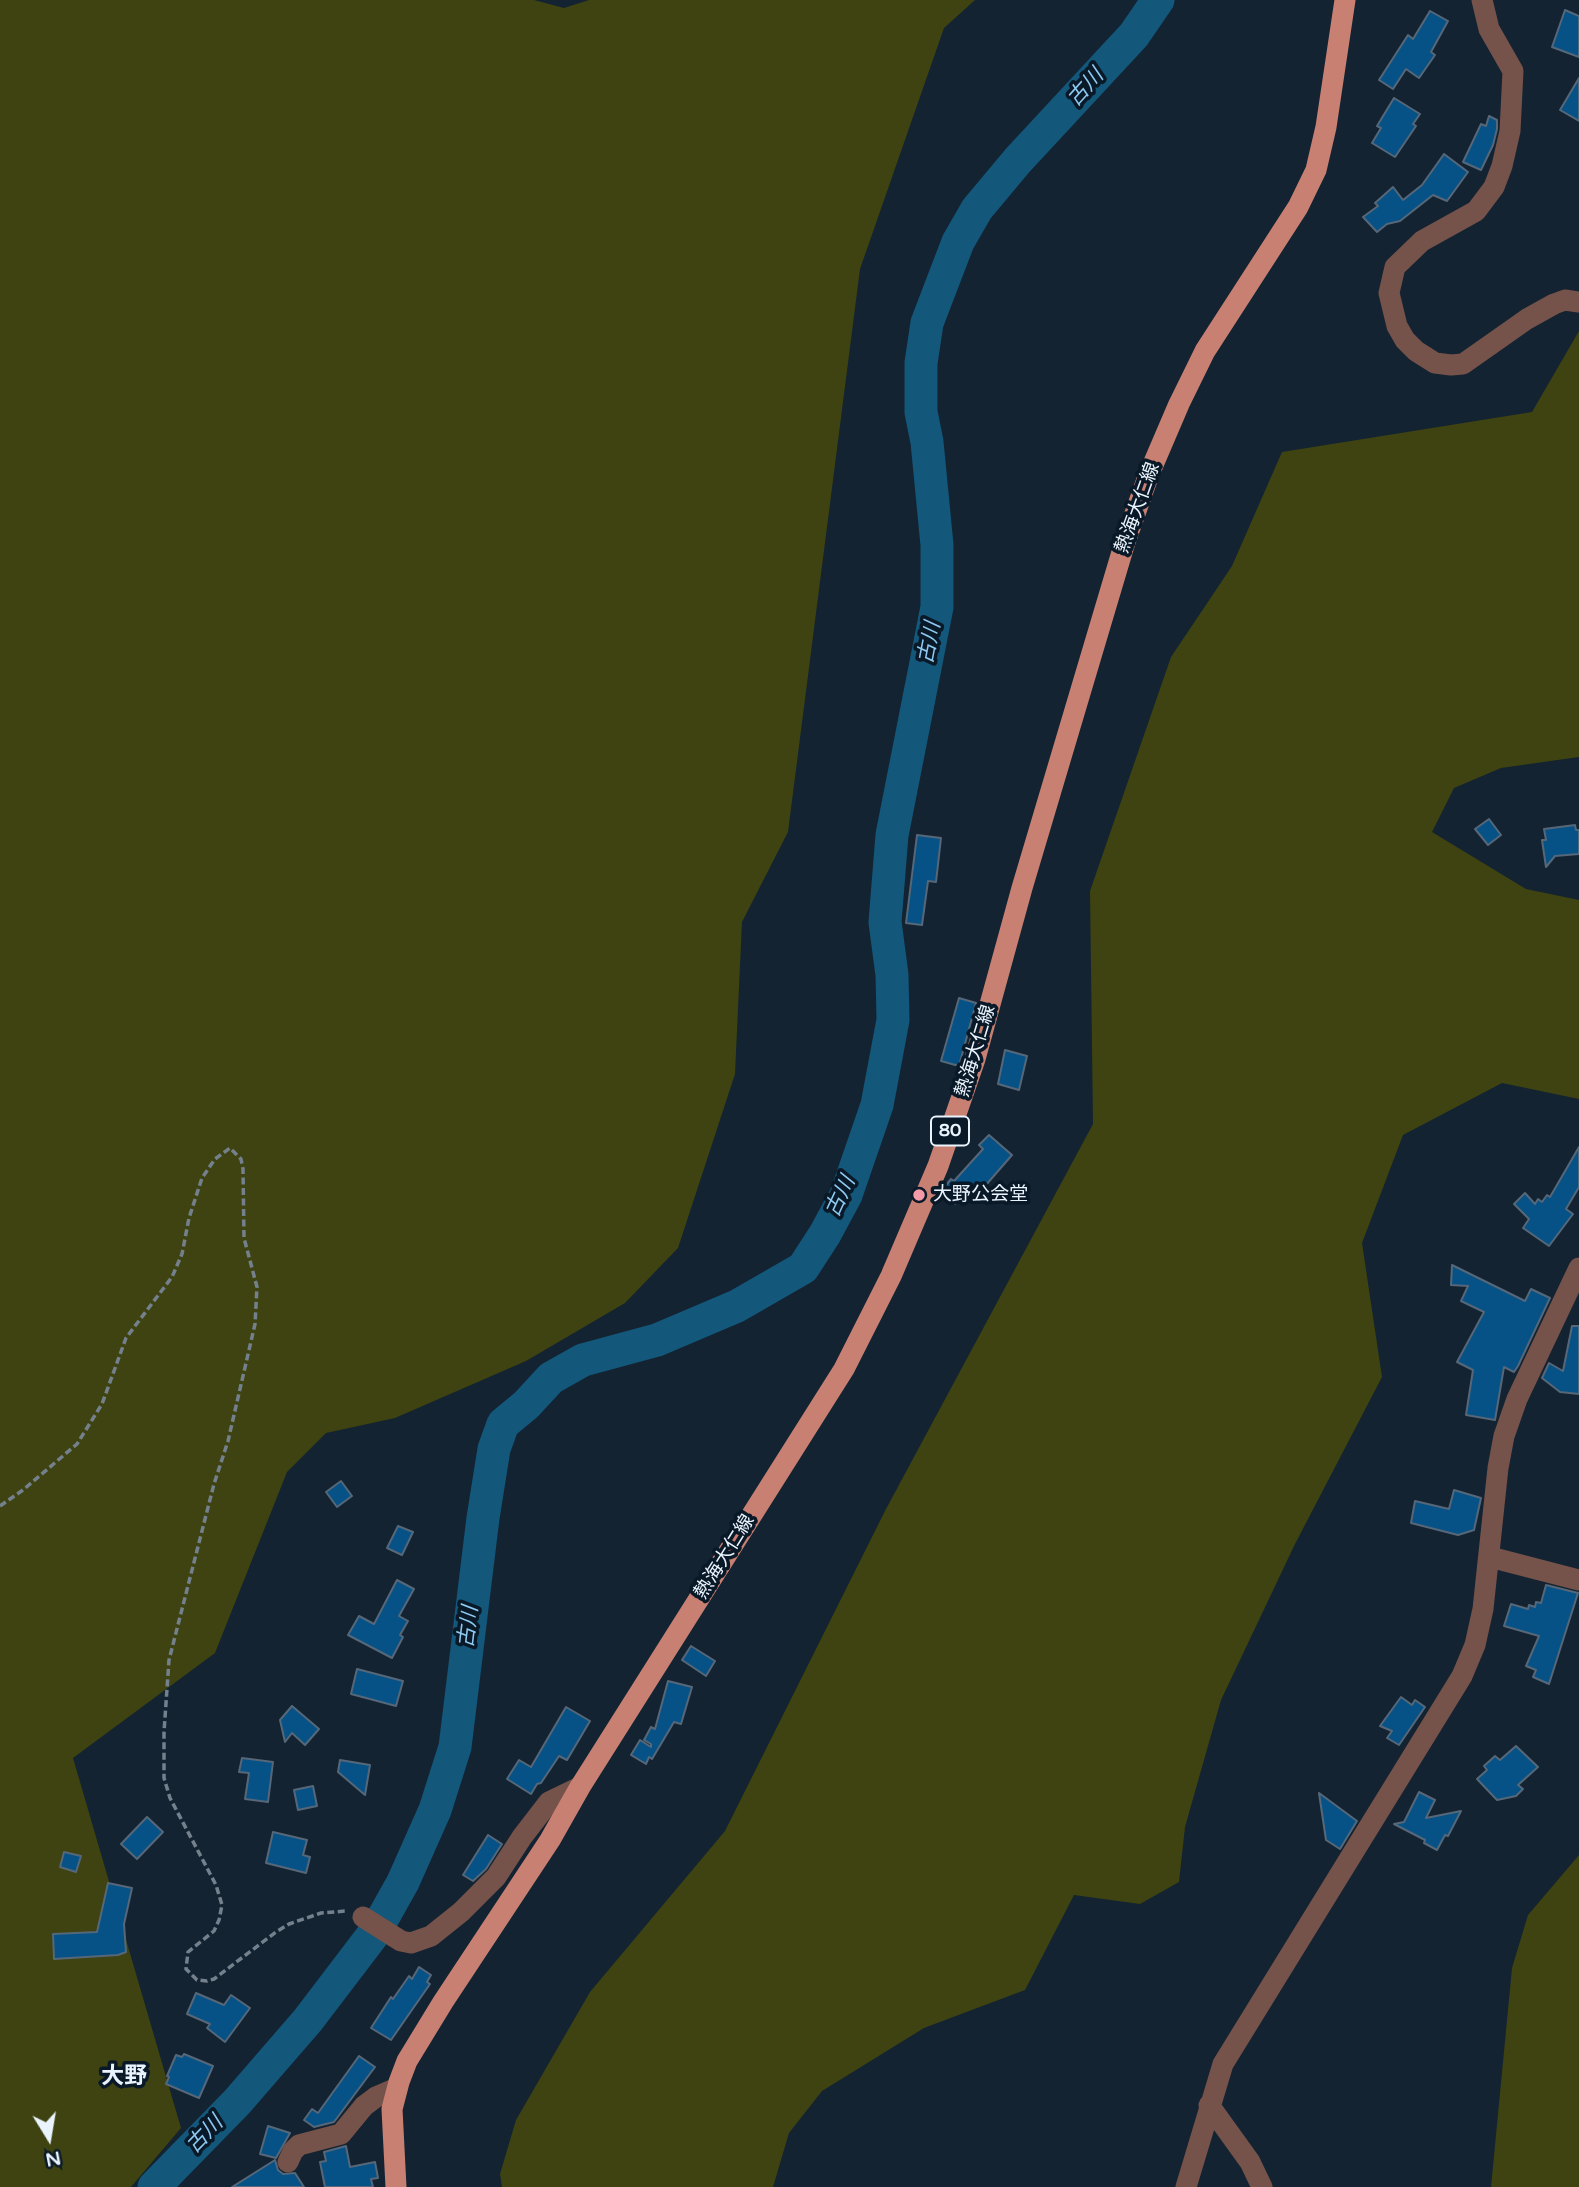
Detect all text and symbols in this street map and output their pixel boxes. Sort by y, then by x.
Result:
water label: 古川 [1063,64,1109,112]
street label: 熱海大仁線 [1111,459,1165,557]
water label: 古川 [914,620,946,666]
street label: 熱海大仁線 [951,1002,1001,1100]
road number: 80 [931,1116,969,1146]
water label: 古川 [821,1173,861,1221]
place label: 大野公会堂 [933,1184,1028,1206]
marker: 大野公会堂 [911,1187,927,1203]
street label: 熱海大仁線 [690,1511,760,1603]
water label: 古川 [454,1605,484,1649]
district label: 大野 [101,2063,147,2091]
north arrow [14,2103,84,2173]
water label: 古川 [181,2111,229,2159]
text: N [43,2146,63,2171]

